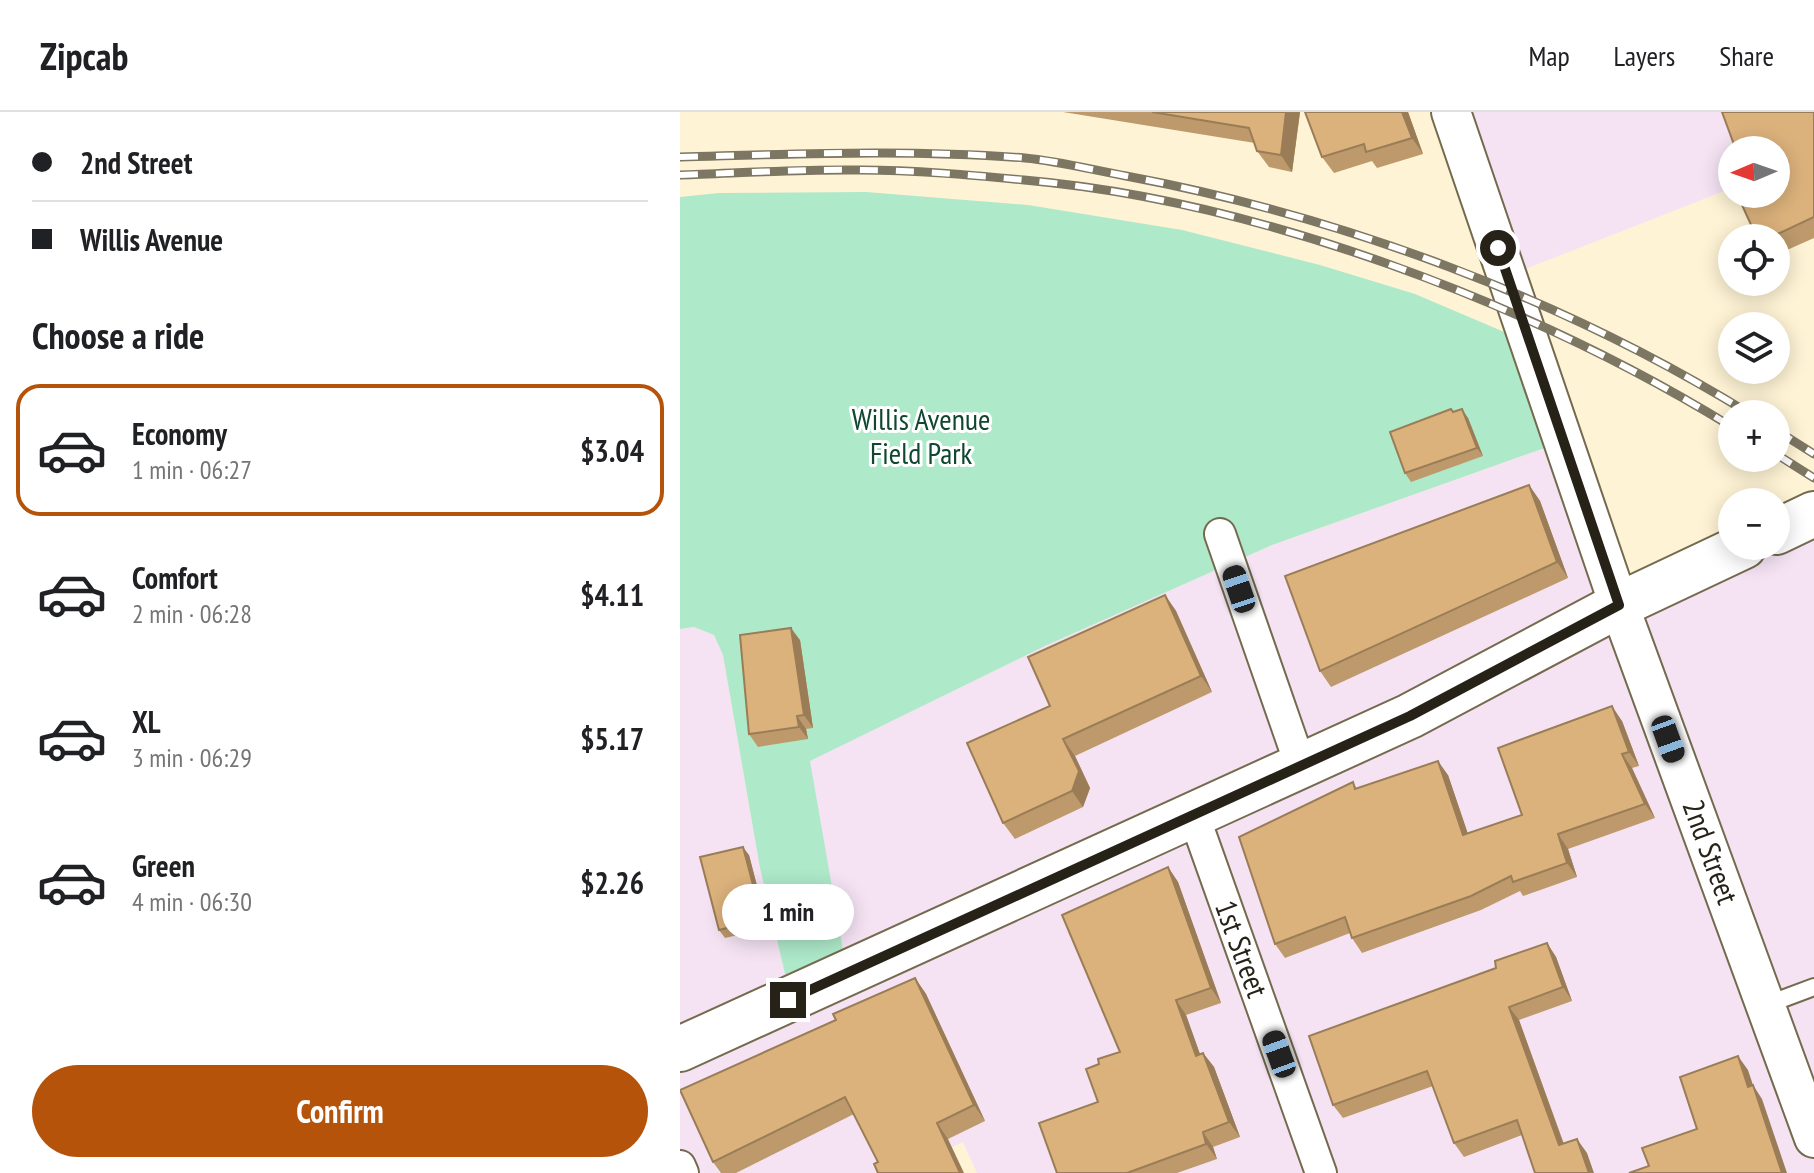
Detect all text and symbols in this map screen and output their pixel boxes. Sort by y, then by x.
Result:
text: Zipcab [40,31,128,80]
text: Map [1528,37,1570,74]
text: Layers [1614,37,1675,74]
text: Share [1719,37,1774,74]
north arrow [1718,136,1790,208]
map controls [1718,136,1790,560]
text: 2nd Street [80,143,192,182]
text: Willis Avenue [80,220,223,259]
button: locate [1718,224,1790,296]
route start [1480,230,1516,266]
text: Choose a ride [32,312,204,359]
button: layers [1718,312,1790,384]
park label: Willis Avenue Field Park [852,399,990,472]
button: + [1718,400,1790,472]
icon: car [36,414,108,486]
text: Economy [132,414,227,453]
text: $3.04 [580,431,644,470]
text: 1 min · 06:27 [132,453,252,486]
button: − [1718,488,1790,560]
icon: car [36,558,108,630]
text: Comfort [132,558,218,597]
car [1220,562,1258,616]
text: $4.11 [580,575,644,614]
text: 2 min · 06:28 [132,597,252,630]
icon: car [36,702,108,774]
text: XL [132,702,161,741]
car [1649,712,1687,766]
text: $5.17 [580,719,644,758]
text: 3 min · 06:29 [132,741,252,774]
street label: 2nd Street [1675,794,1748,910]
icon: car [36,846,108,918]
text: Green [132,846,195,885]
text: $2.26 [580,863,644,902]
callout: 1 min [722,884,854,940]
text: 4 min · 06:30 [132,885,252,918]
text: 1 min [762,895,814,928]
street label: 1st Street [1207,895,1278,1003]
route end [770,982,806,1018]
car [1260,1027,1298,1081]
button: Confirm [32,1065,648,1157]

